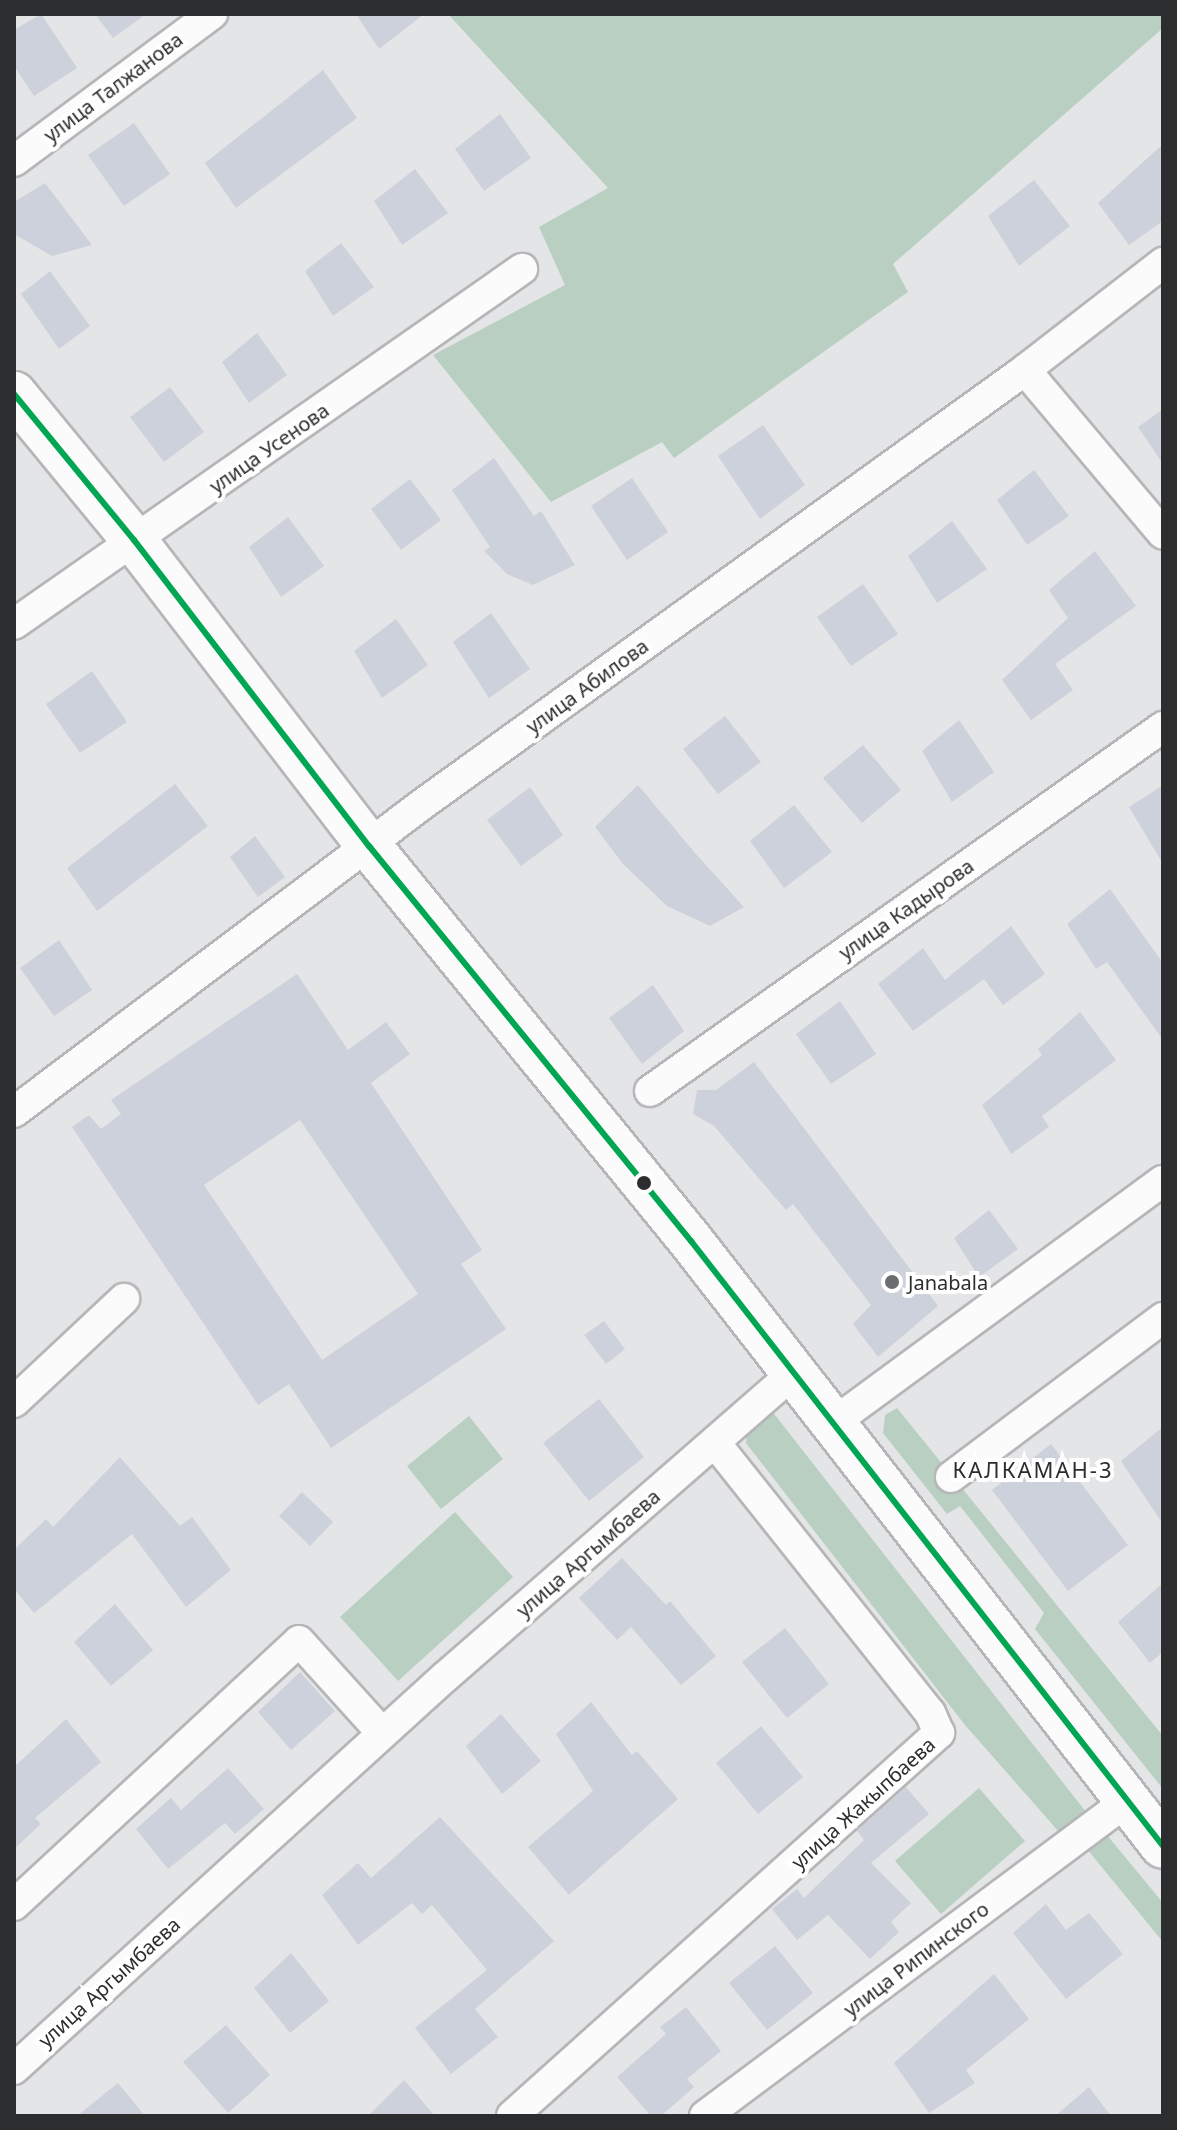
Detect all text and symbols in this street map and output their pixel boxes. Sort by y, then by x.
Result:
street label: улица Талжанова [39,27,187,147]
street label: улица Усенова [205,398,333,498]
street label: улица Абилова [521,634,653,738]
street label: улица Кадырова [834,854,978,964]
unlabelled marker [636,1175,652,1191]
place label: Janabala [908,1270,988,1294]
marker: Janabala [883,1273,901,1291]
district label: КАЛКАМАН-3 [953,1457,1113,1483]
street label: улица Аргымбаева [511,1484,665,1622]
street label: улица Жакыпбаева [786,1732,940,1874]
street label: улица Рипинского [839,1897,993,2021]
street label: улица Аргымбаева [33,1912,185,2052]

